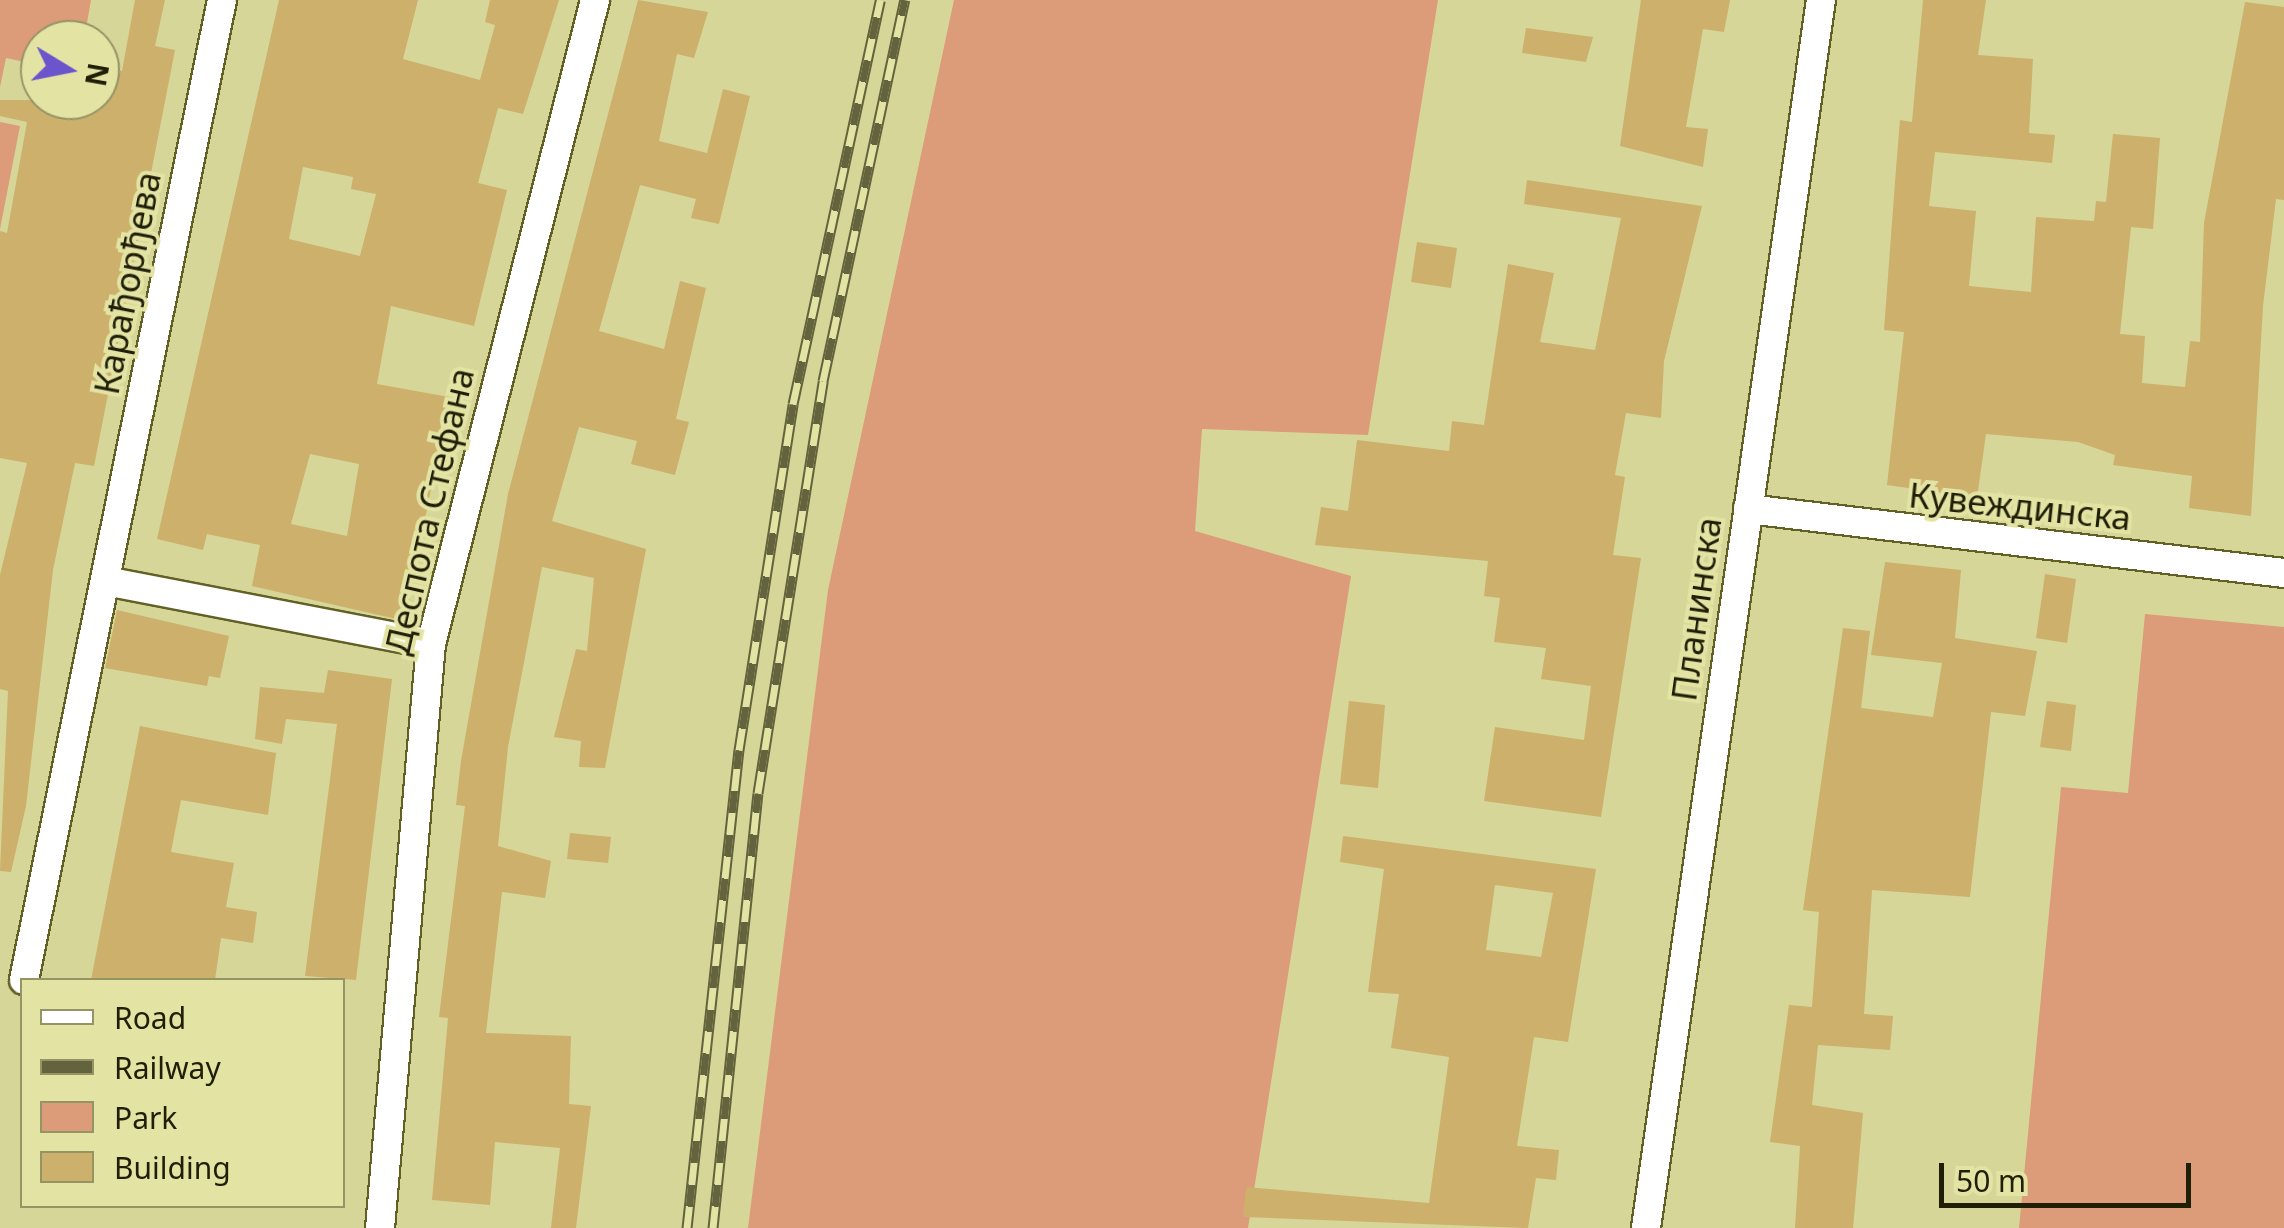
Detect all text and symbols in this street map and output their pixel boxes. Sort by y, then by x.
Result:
north arrow [20,20,120,120]
text: N [77,60,118,89]
street label: Карађорђева [85,168,169,398]
street label: Деспота Стефана [376,364,482,658]
street label: Кувеждинска [1907,473,2133,539]
street label: Планинска [1662,514,1730,704]
legend [20,978,345,1208]
text: Road [114,997,186,1038]
text: Railway [114,1047,221,1088]
text: Park [114,1097,177,1138]
scale bar [1944,1143,2196,1205]
text: Building [114,1147,231,1188]
text: 50 m [1956,1160,2026,1201]

